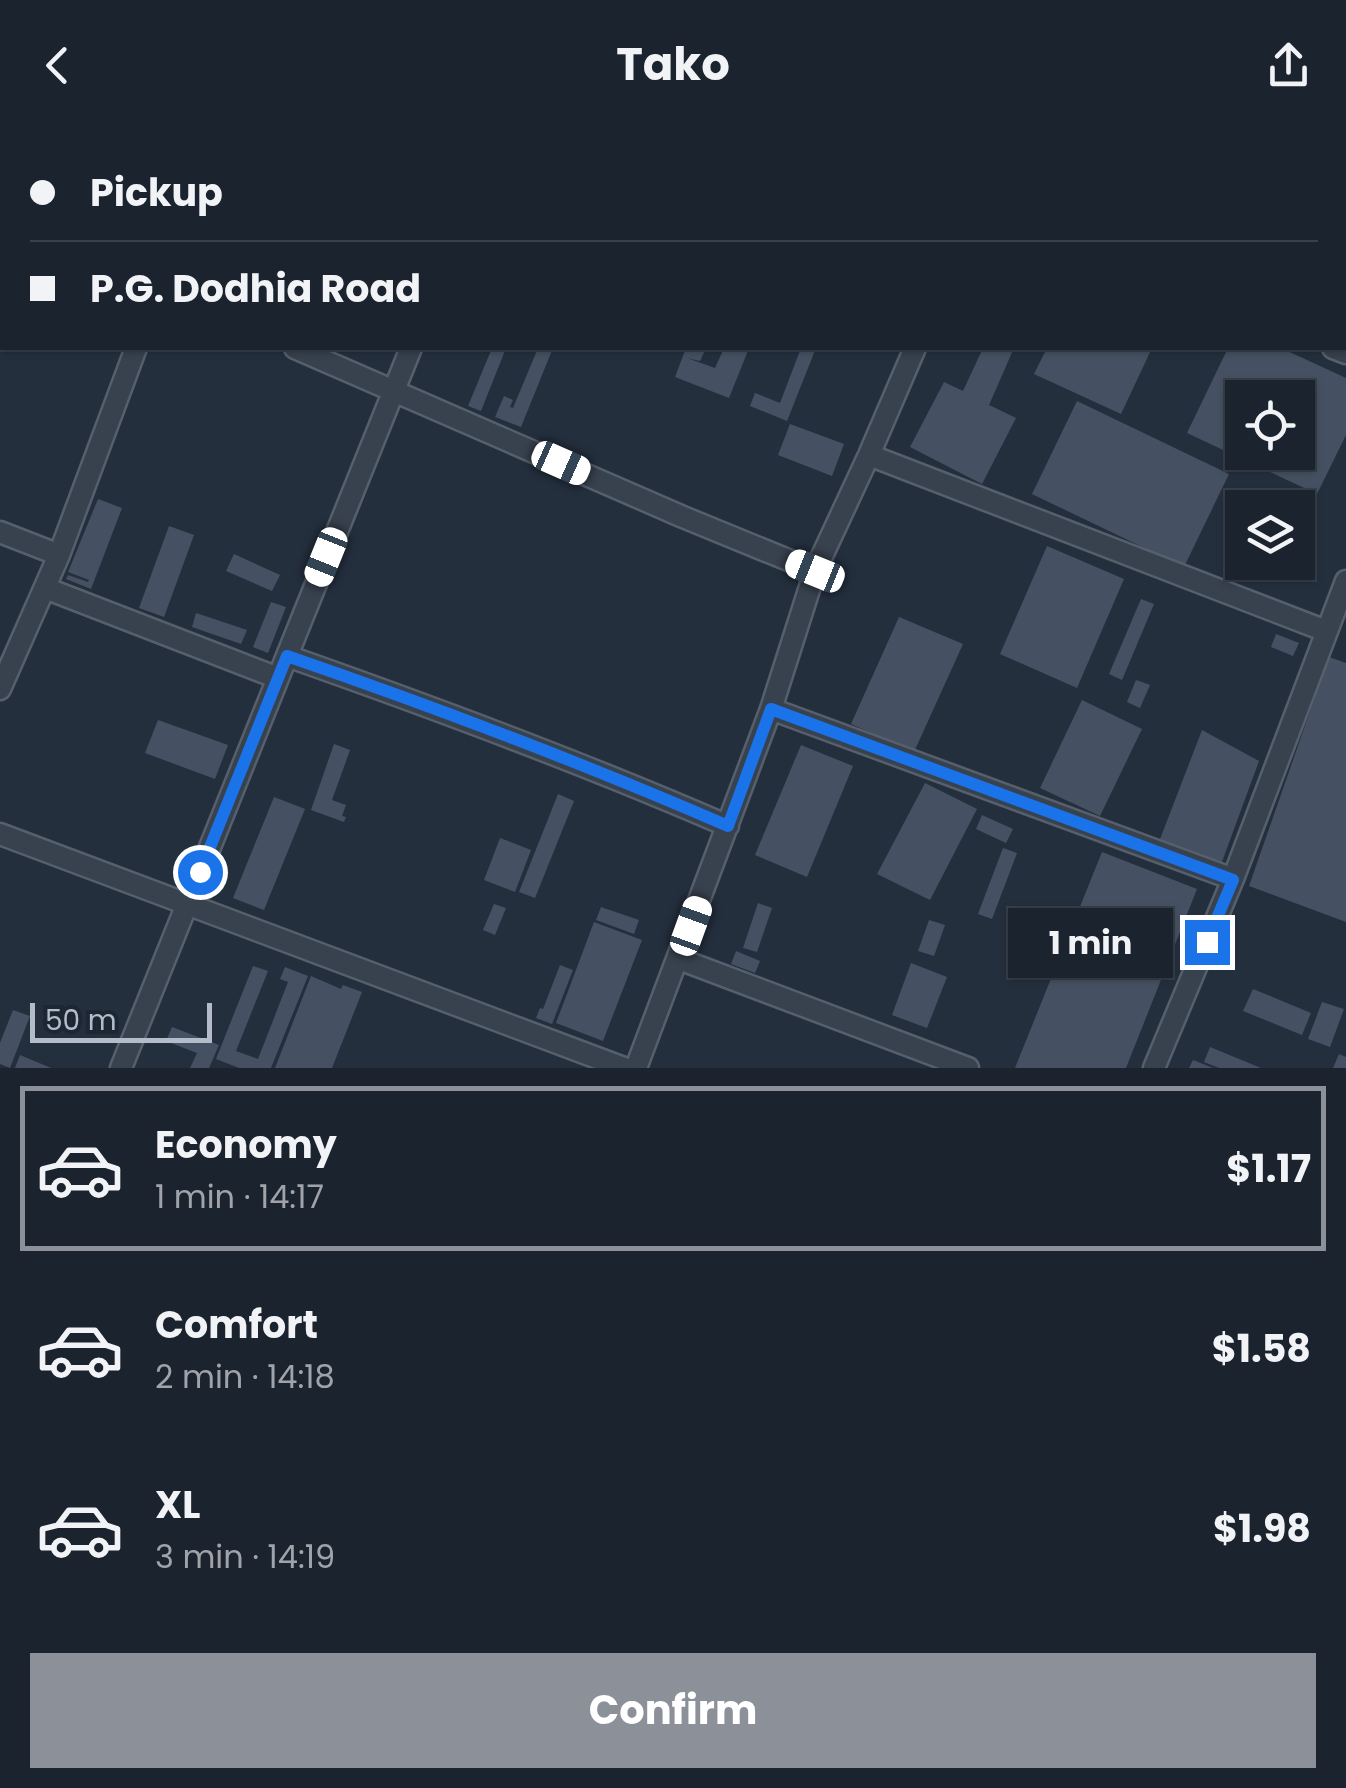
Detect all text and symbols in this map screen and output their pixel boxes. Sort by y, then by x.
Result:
text: Tako [616,33,730,96]
icon: back [30,38,85,93]
icon: share [1261,38,1316,93]
text: Pickup [90,166,223,219]
text: P.G. Dodhia Road [90,262,421,315]
map controls [1225,380,1315,580]
button: locate [1225,380,1315,470]
car [527,437,595,489]
button: layers [1225,490,1315,580]
car [301,524,351,590]
car [782,546,848,596]
route start [178,850,223,895]
car [667,893,715,959]
callout: 1 min [1007,907,1172,977]
text: 1 min [1049,920,1132,965]
route end [1185,920,1230,965]
scale bar [30,998,212,1043]
text: 50 m [45,1001,116,1040]
text: Economy [155,1118,337,1171]
icon: car [35,1124,125,1214]
text: $1.17 [1226,1142,1311,1195]
text: 1 min · 14:17 [155,1174,324,1219]
text: Comfort [155,1298,318,1351]
icon: car [35,1304,125,1394]
text: $1.58 [1212,1322,1311,1375]
text: 2 min · 14:18 [155,1354,335,1399]
text: XL [155,1478,200,1531]
icon: car [35,1484,125,1574]
text: $1.98 [1213,1502,1311,1555]
text: 3 min · 14:19 [155,1534,335,1579]
button: Confirm [30,1653,1316,1768]

